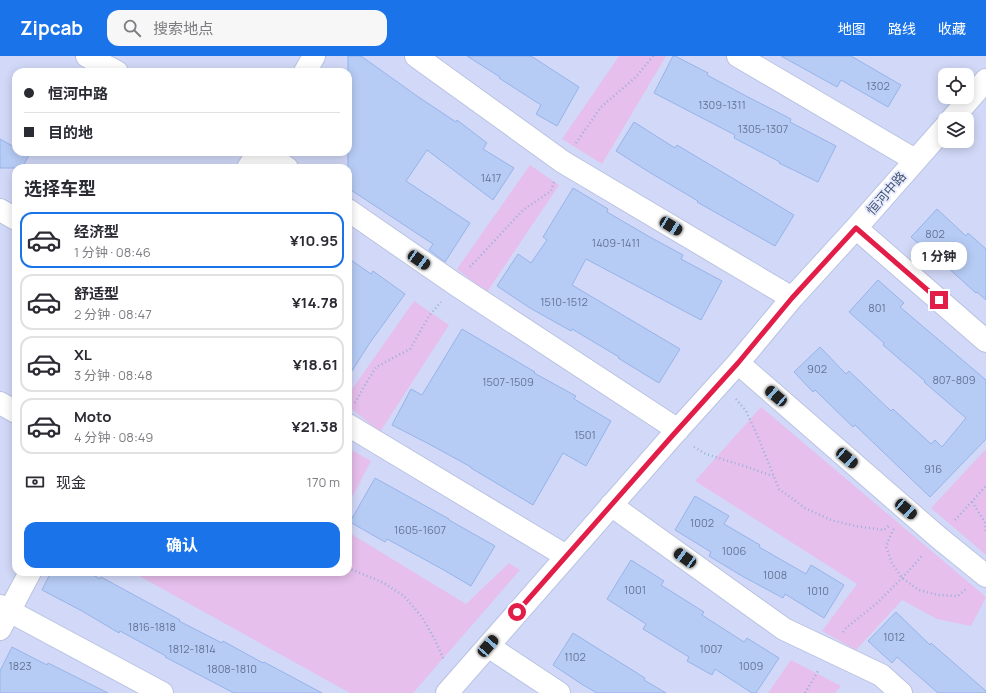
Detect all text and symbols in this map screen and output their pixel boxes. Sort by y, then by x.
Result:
search box [107,10,387,46]
text: Zipcab [20,15,83,41]
icon: search [121,17,143,39]
text: 搜索地点 [153,18,213,39]
text: 地图 [838,19,866,38]
text: 路线 [888,19,916,38]
text: 收藏 [938,19,966,38]
map controls [938,68,974,148]
button: locate [938,68,974,104]
house number: 1302 [866,78,890,93]
text: 恒河中路 [48,83,108,104]
house number: 1309-1311 [698,97,746,112]
button: layers [938,112,974,148]
house number: 1305-1307 [738,121,788,136]
text: 目的地 [48,122,93,143]
street label: 恒河中路 [862,167,910,219]
house number: 1417 [481,170,501,185]
text: 选择车型 [24,176,96,200]
car [658,215,684,237]
text: 经济型 [74,221,119,242]
icon: car [26,222,62,258]
house number: 802 [925,226,945,241]
text: ¥10.95 [290,230,338,251]
house number: 1409-1411 [592,235,640,250]
callout: 1 分钟 [911,242,967,270]
text: 1 分钟 · 08:46 [74,243,151,261]
text: 1 分钟 [922,247,956,265]
car [406,248,432,272]
text: 舒适型 [74,283,119,304]
icon: car [26,284,62,320]
route end [930,291,948,309]
text: ¥14.78 [292,292,338,313]
house number: 1510-1512 [540,294,588,309]
house number: 801 [868,300,886,315]
text: 2 分钟 · 08:47 [74,305,152,323]
text: XL [74,344,92,365]
icon: car [26,346,62,382]
text: ¥18.61 [293,354,338,375]
house number: 902 [807,361,827,376]
text: 3 分钟 · 08:48 [74,366,153,384]
house number: 807-809 [932,372,976,387]
house number: 1507-1509 [482,374,534,389]
car [763,384,789,408]
text: Moto [74,406,111,427]
icon: car [26,408,62,444]
text: ¥21.38 [291,416,338,437]
house number: 1501 [574,427,596,442]
text: 4 分钟 · 08:49 [74,428,153,446]
car [834,446,860,470]
house number: 916 [924,461,942,476]
icon: cash [24,471,46,493]
text: 现金 [56,472,86,493]
text: 170 m [307,473,340,491]
car [893,497,919,521]
house number: 1002 [690,515,714,530]
button: 确认 [24,522,340,568]
house number: 1605-1607 [394,522,446,537]
house number: 1006 [722,543,746,558]
car [672,546,698,570]
house number: 1008 [763,567,787,582]
house number: 1001 [624,582,646,597]
house number: 1010 [807,583,829,598]
route start [508,603,526,621]
house number: 1816-1818 [128,619,176,634]
house number: 1012 [883,629,905,644]
car [476,633,500,659]
house number: 1812-1814 [168,641,216,656]
house number: 1007 [699,641,723,656]
house number: 1102 [564,649,586,664]
house number: 1823 [8,658,32,673]
house number: 1009 [739,658,763,673]
house number: 1808-1810 [207,661,257,676]

